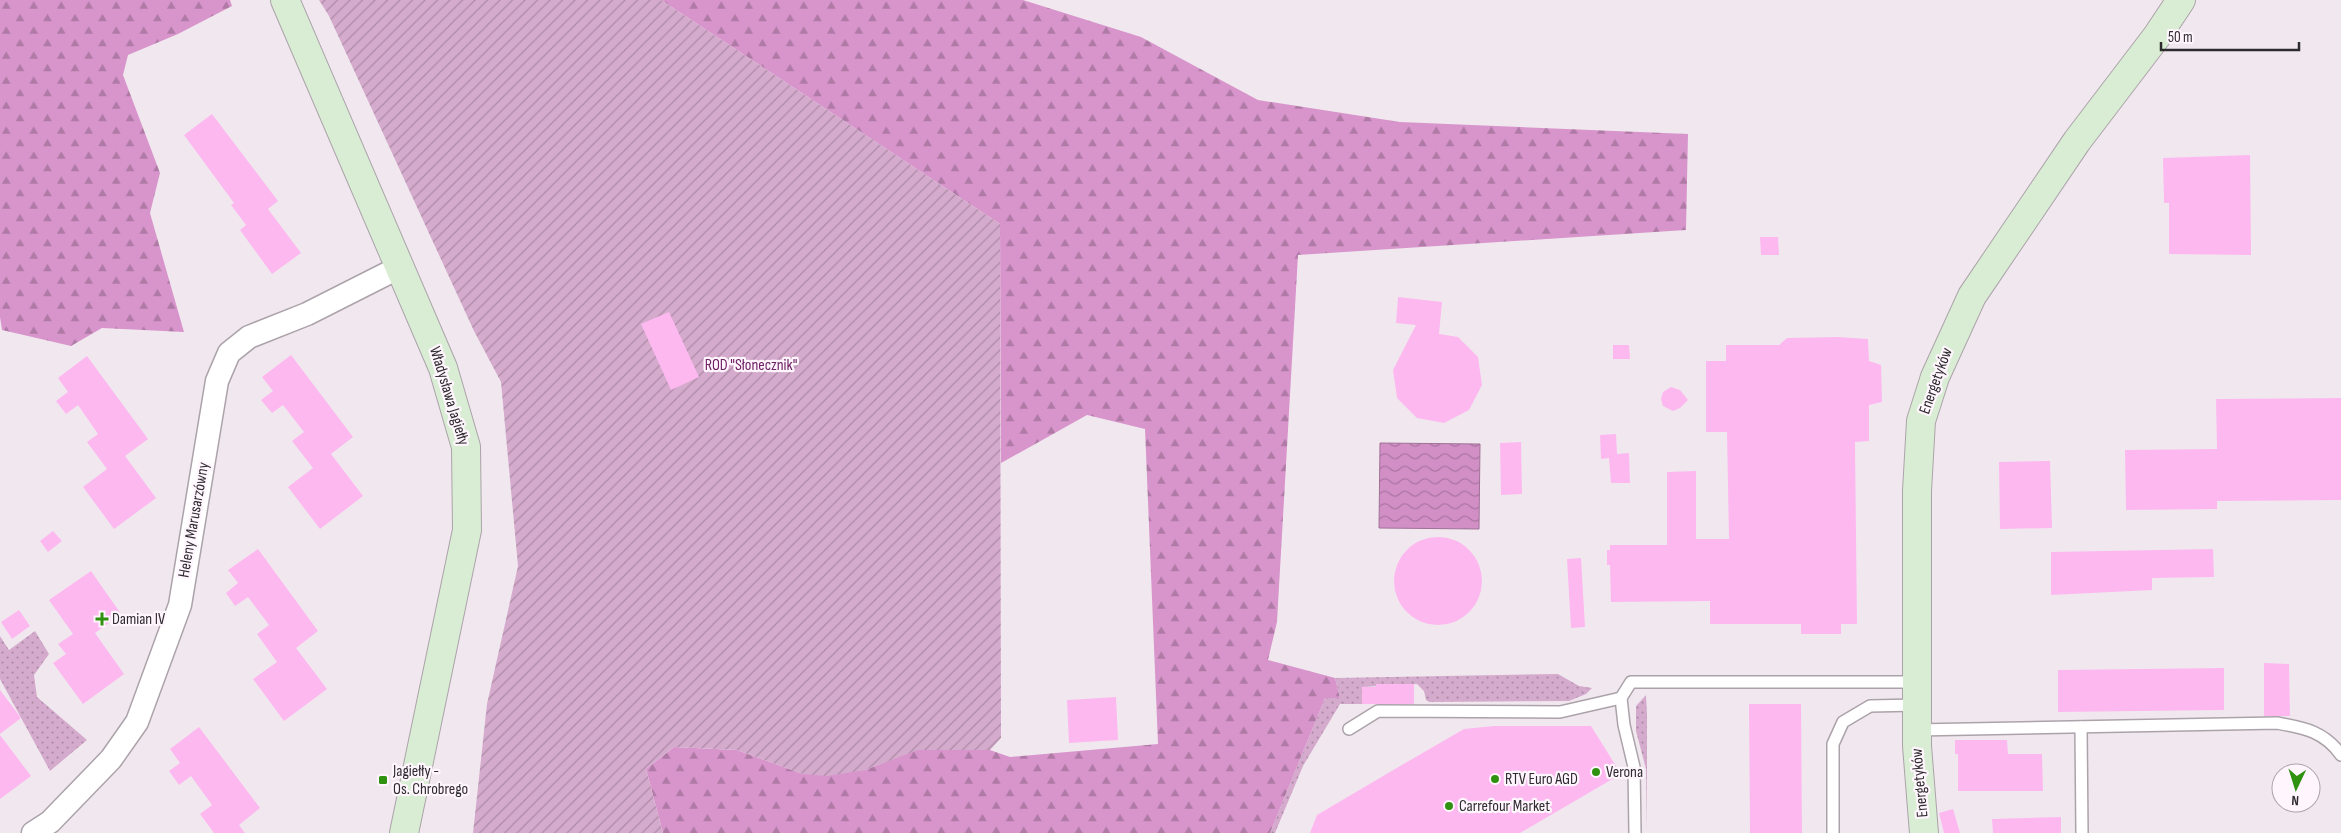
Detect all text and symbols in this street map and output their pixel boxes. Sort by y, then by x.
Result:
scale bar [2161,20,2298,52]
text: 50 m [2168,28,2193,47]
street label: Władysława Jagiełły [425,344,473,448]
street label: Energetyków [1915,345,1957,417]
park label: ROD "Słonecznik" [705,356,797,375]
street label: Heleny Marusarzówny [174,461,214,579]
place label: Damian IV [112,610,166,629]
marker: Damian IV [96,613,108,625]
street label: Energetyków [1908,748,1932,818]
place label: Jagiełły - Os. Chrobrego [392,762,468,799]
place label: Verona [1606,763,1643,782]
north arrow [2271,763,2321,813]
marker: Verona [1590,766,1602,778]
place label: RTV Euro AGD [1505,770,1578,789]
marker: RTV Euro AGD [1489,773,1501,785]
marker: Jagiełły - Os. Chrobrego [377,774,389,786]
text: N [2291,792,2299,809]
place label: Carrefour Market [1459,797,1550,816]
marker: Carrefour Market [1443,800,1455,812]

